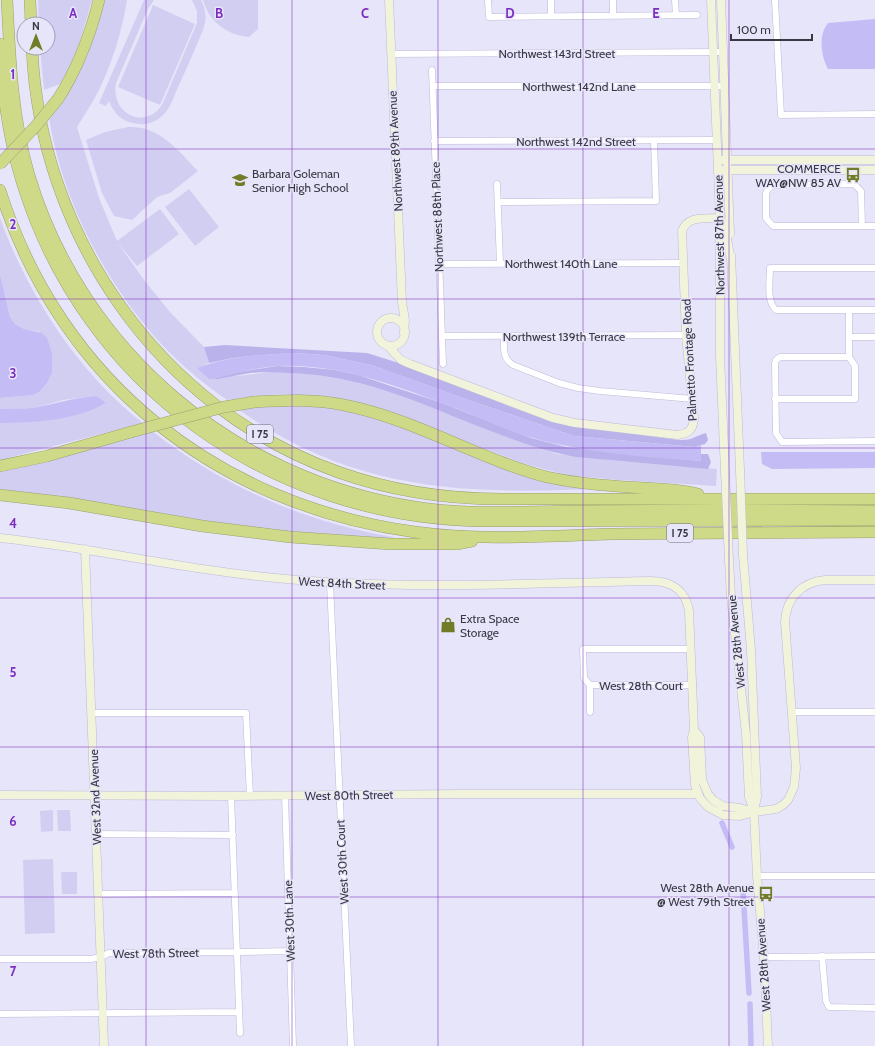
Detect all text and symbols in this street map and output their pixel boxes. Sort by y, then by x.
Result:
text: A [69,5,78,21]
text: B [215,5,223,21]
text: C [361,5,369,21]
text: D [505,5,515,21]
text: E [652,5,660,21]
north arrow [16,16,56,56]
scale bar [731,16,812,42]
text: N [32,19,40,33]
text: 100 m [737,22,771,37]
street label: Northwest 143rd Street [499,46,615,61]
text: 1 [11,66,15,82]
street label: Northwest 142nd Lane [522,79,636,94]
street label: Northwest 89th Avenue [384,90,406,212]
street label: Northwest 142nd Street [516,134,636,149]
place label: COMMERCE WAY@NW 85 AV [756,161,842,190]
street label: Northwest 88th Place [428,162,446,272]
place label: Barbara Goleman Senior High School [252,166,349,195]
bus stop icon: COMMERCE WAY@NW 85 AV [844,166,862,184]
school or university icon: Barbara Goleman Senior High School [231,171,249,189]
street label: Northwest 87th Avenue [710,175,728,295]
text: 2 [10,216,17,232]
street label: Northwest 140th Lane [505,256,617,271]
street label: Palmetto Frontage Road [678,298,700,422]
street label: Northwest 139th Terrace [503,329,625,344]
text: 3 [9,365,17,381]
road number: I 75 [247,425,273,443]
text: 4 [9,515,17,531]
road number: I 75 [667,524,693,542]
street label: West 84th Street [298,573,386,593]
street label: West 28th Avenue [724,595,748,689]
place label: Extra Space Storage [460,611,519,640]
shop icon: Extra Space Storage [439,616,457,634]
text: 5 [10,664,17,680]
street label: West 28th Court [599,678,683,693]
street label: West 32nd Avenue [86,749,104,845]
street label: West 80th Street [305,787,393,803]
text: 6 [9,813,17,829]
street label: West 30th Court [332,819,352,905]
street label: West 30th Lane [280,880,298,962]
place label: West 28th Avenue @ West 79th Street [657,880,754,909]
bus stop icon: West 28th Avenue @ West 79th Street [757,885,775,903]
street label: West 28th Avenue [752,918,774,1012]
street label: West 78th Street [113,945,199,961]
text: 7 [10,963,17,979]

